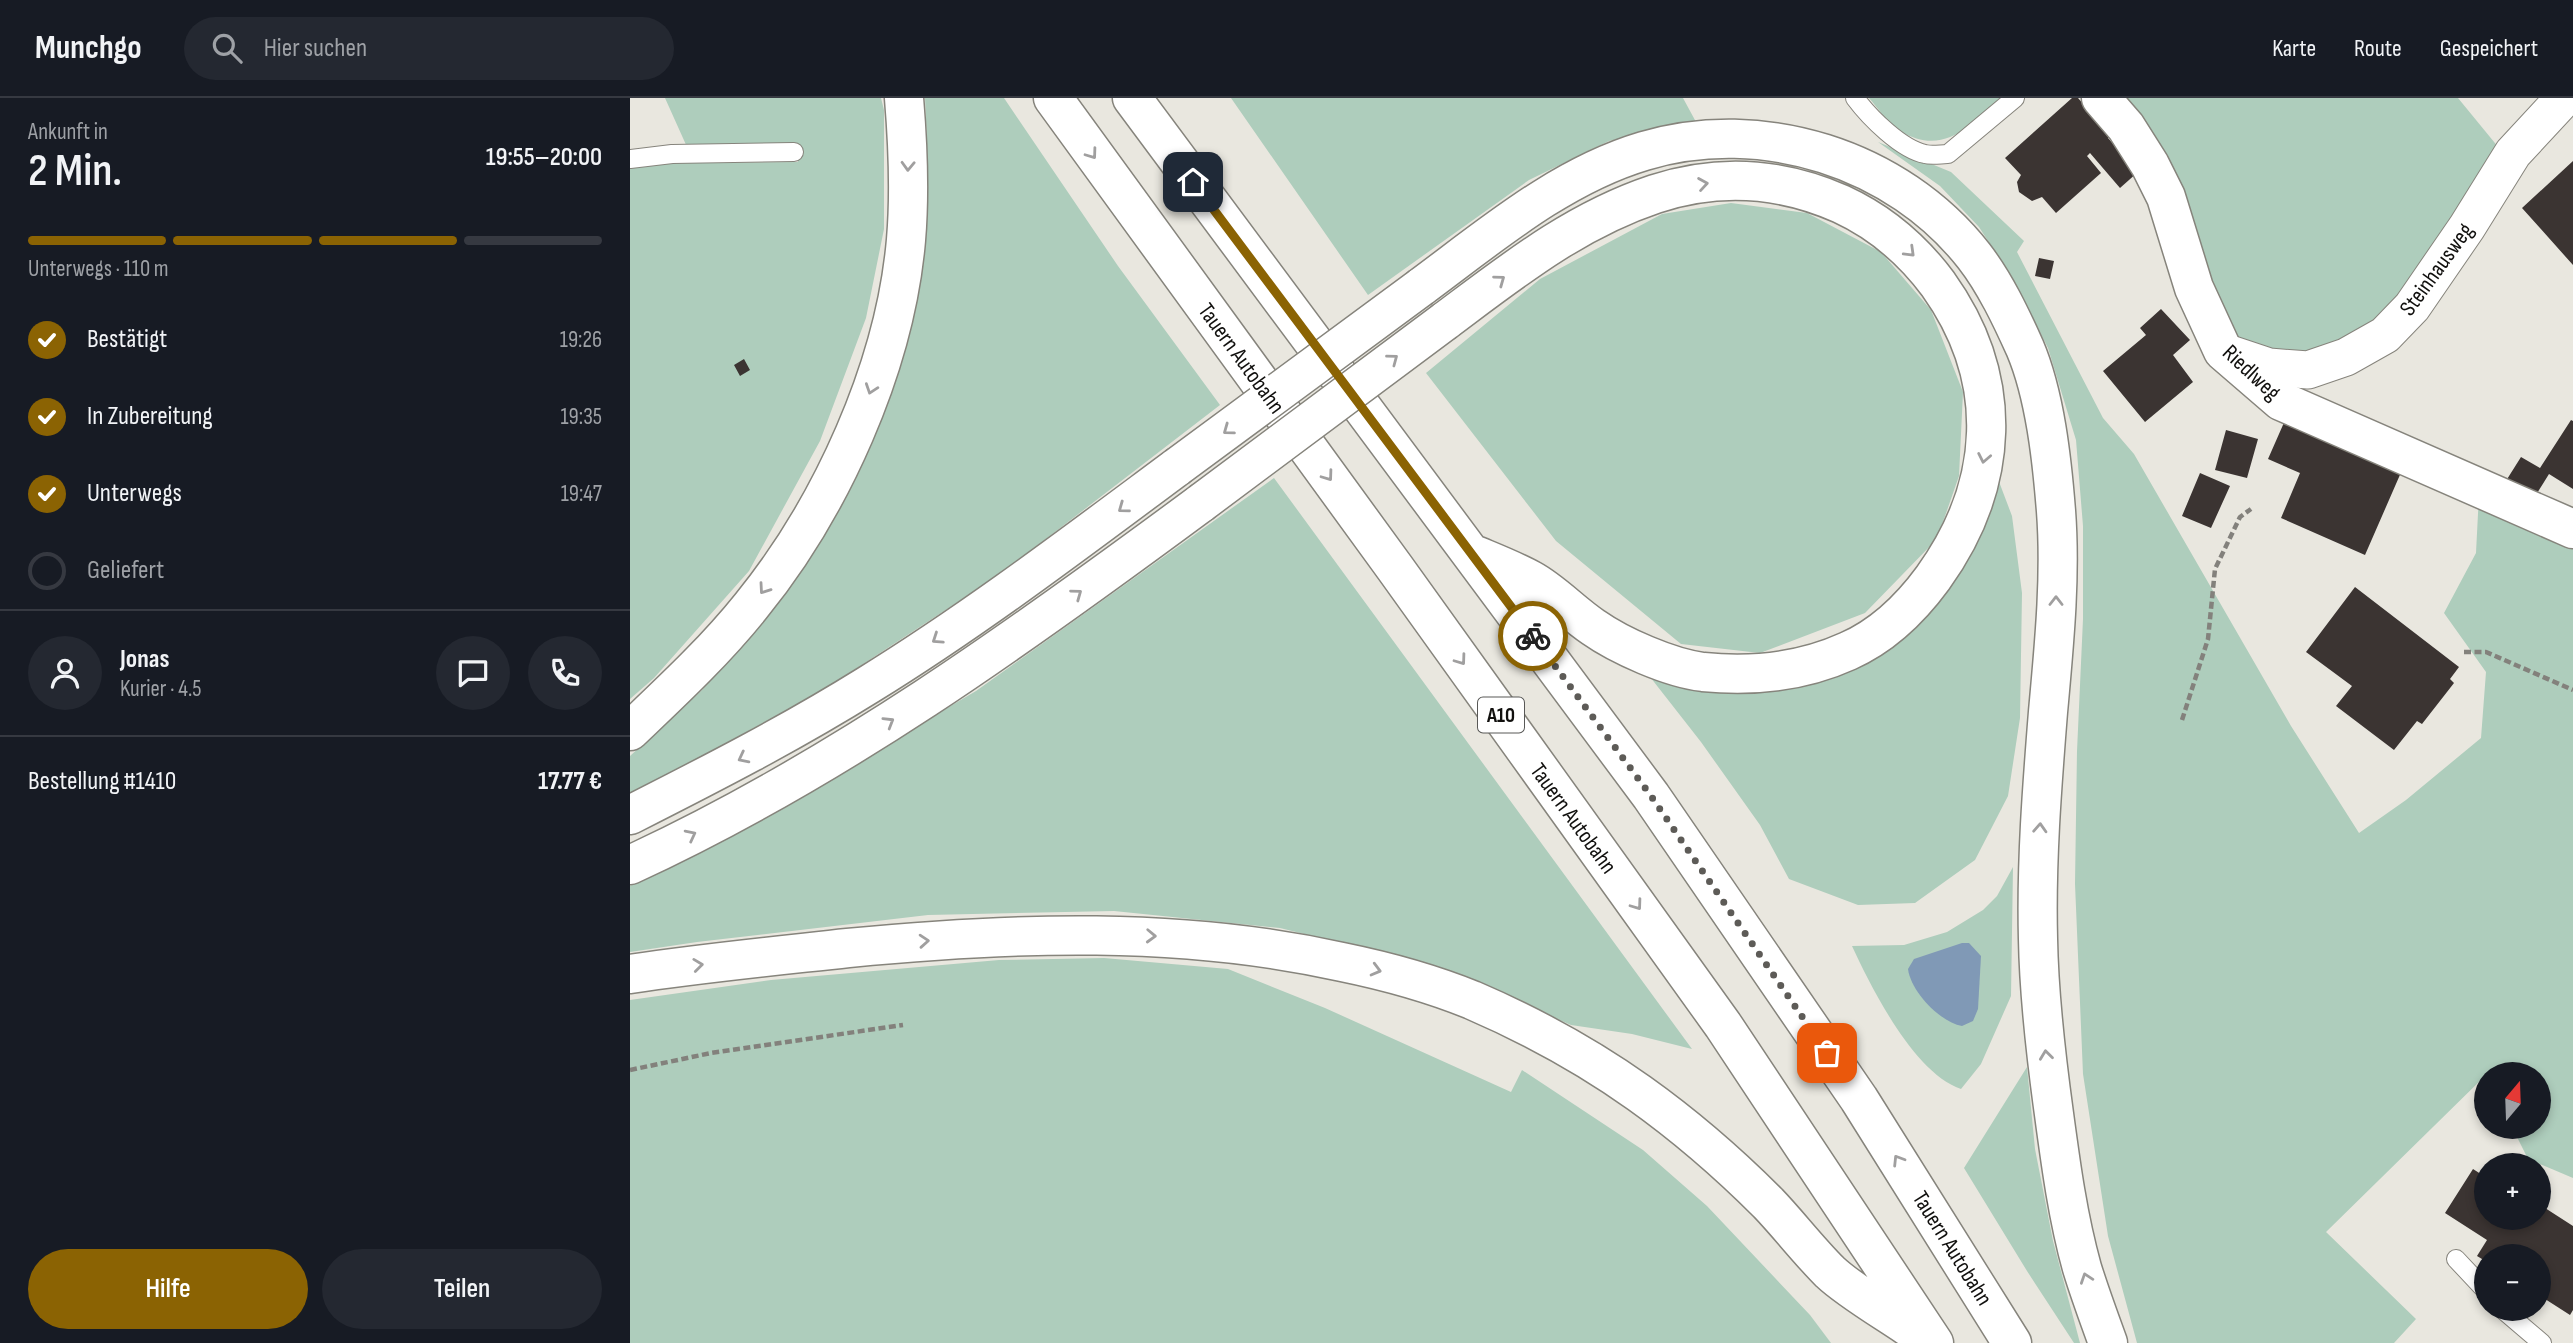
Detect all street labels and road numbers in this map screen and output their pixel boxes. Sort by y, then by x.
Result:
street label: Steinhausweg [2394,218,2480,321]
street label: Tauern Autobahn [1192,298,1291,419]
street label: Riedlweg [2216,339,2286,407]
road number: A10 [1478,698,1524,732]
street label: Tauern Autobahn [1524,758,1623,879]
street label: Tauern Autobahn [1906,1186,1998,1311]

